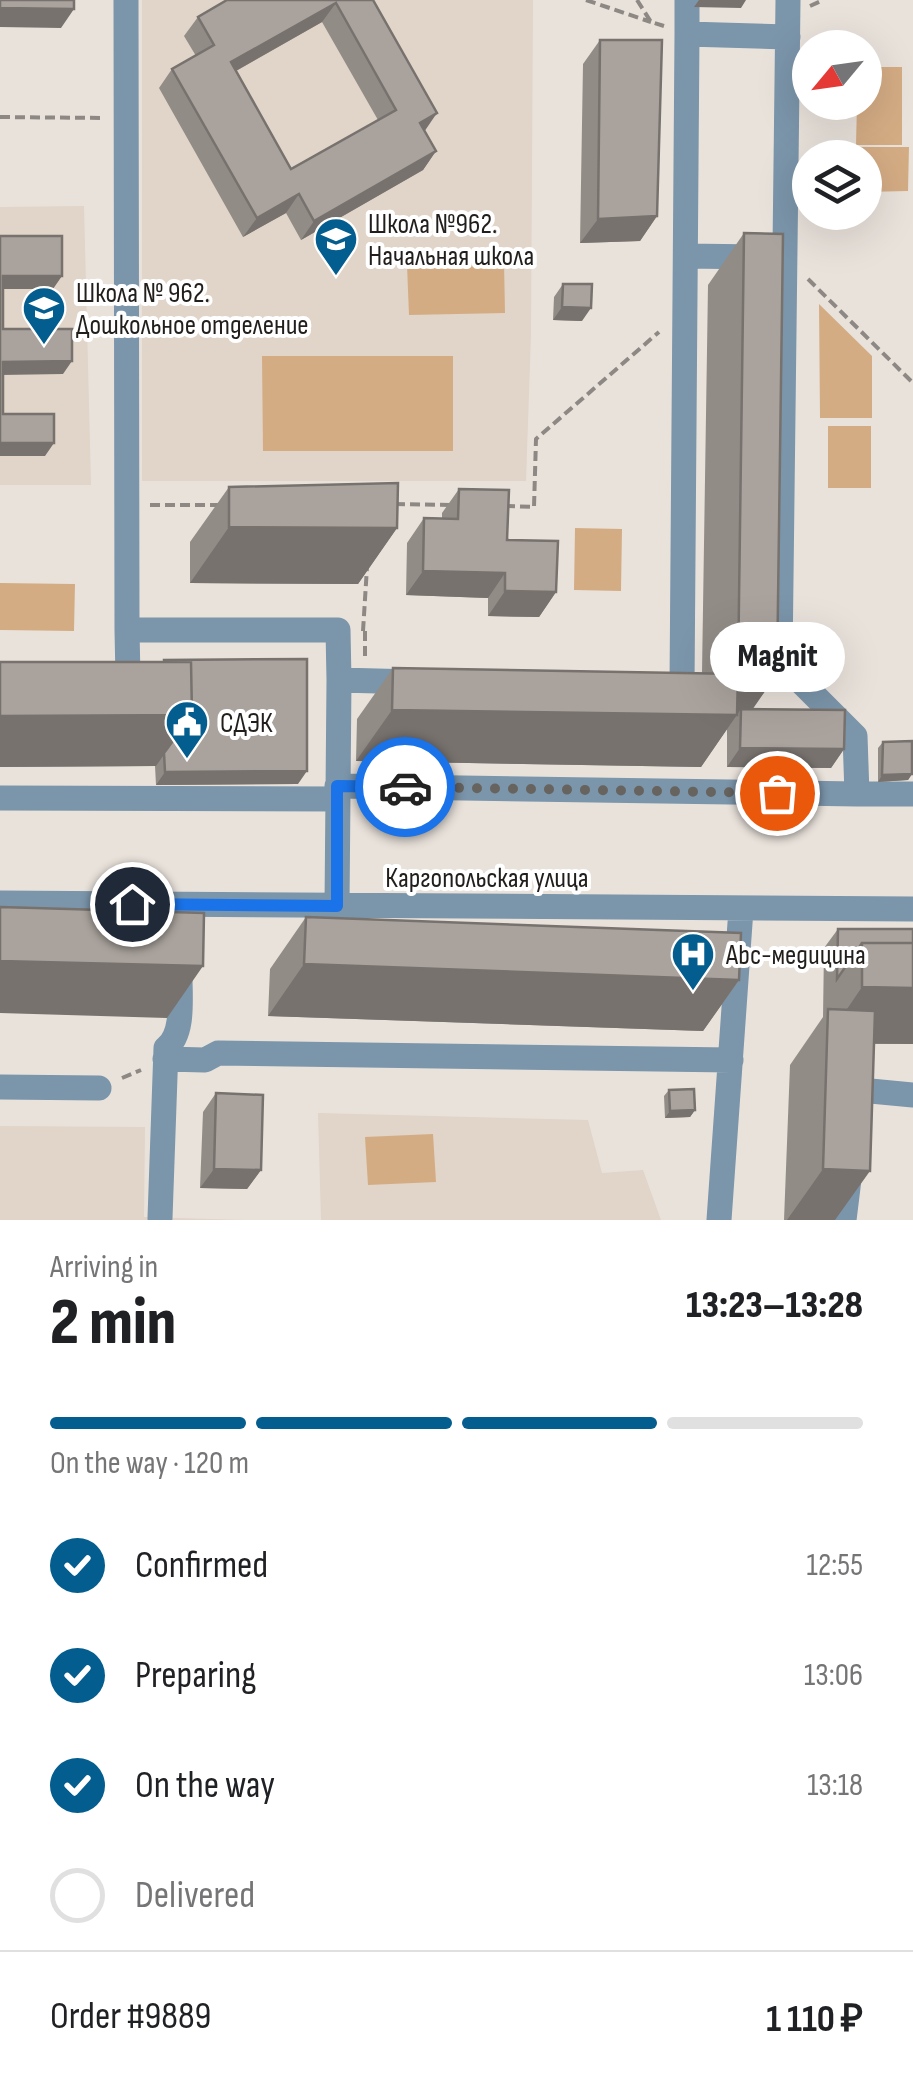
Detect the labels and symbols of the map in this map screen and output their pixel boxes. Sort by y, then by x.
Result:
north arrow [792,30,882,120]
place label: Школа №962. Начальная школа [368,208,534,273]
school or university icon: Школа №962. Начальная школа [313,216,359,277]
place label: Школа № 962. Дошкольное отделение [76,277,309,342]
school or university icon: Школа № 962. Дошкольное отделение [21,285,67,346]
callout: Magnit [710,623,844,693]
public building icon: СДЭК [164,699,210,760]
place label: СДЭК [220,707,273,740]
courier [355,737,455,837]
pin [735,751,820,836]
pin [90,862,175,947]
street label: Каргопольская улица [385,862,589,895]
hospital icon: Abc-медицина [670,931,716,992]
place label: Abc-медицина [725,939,866,972]

